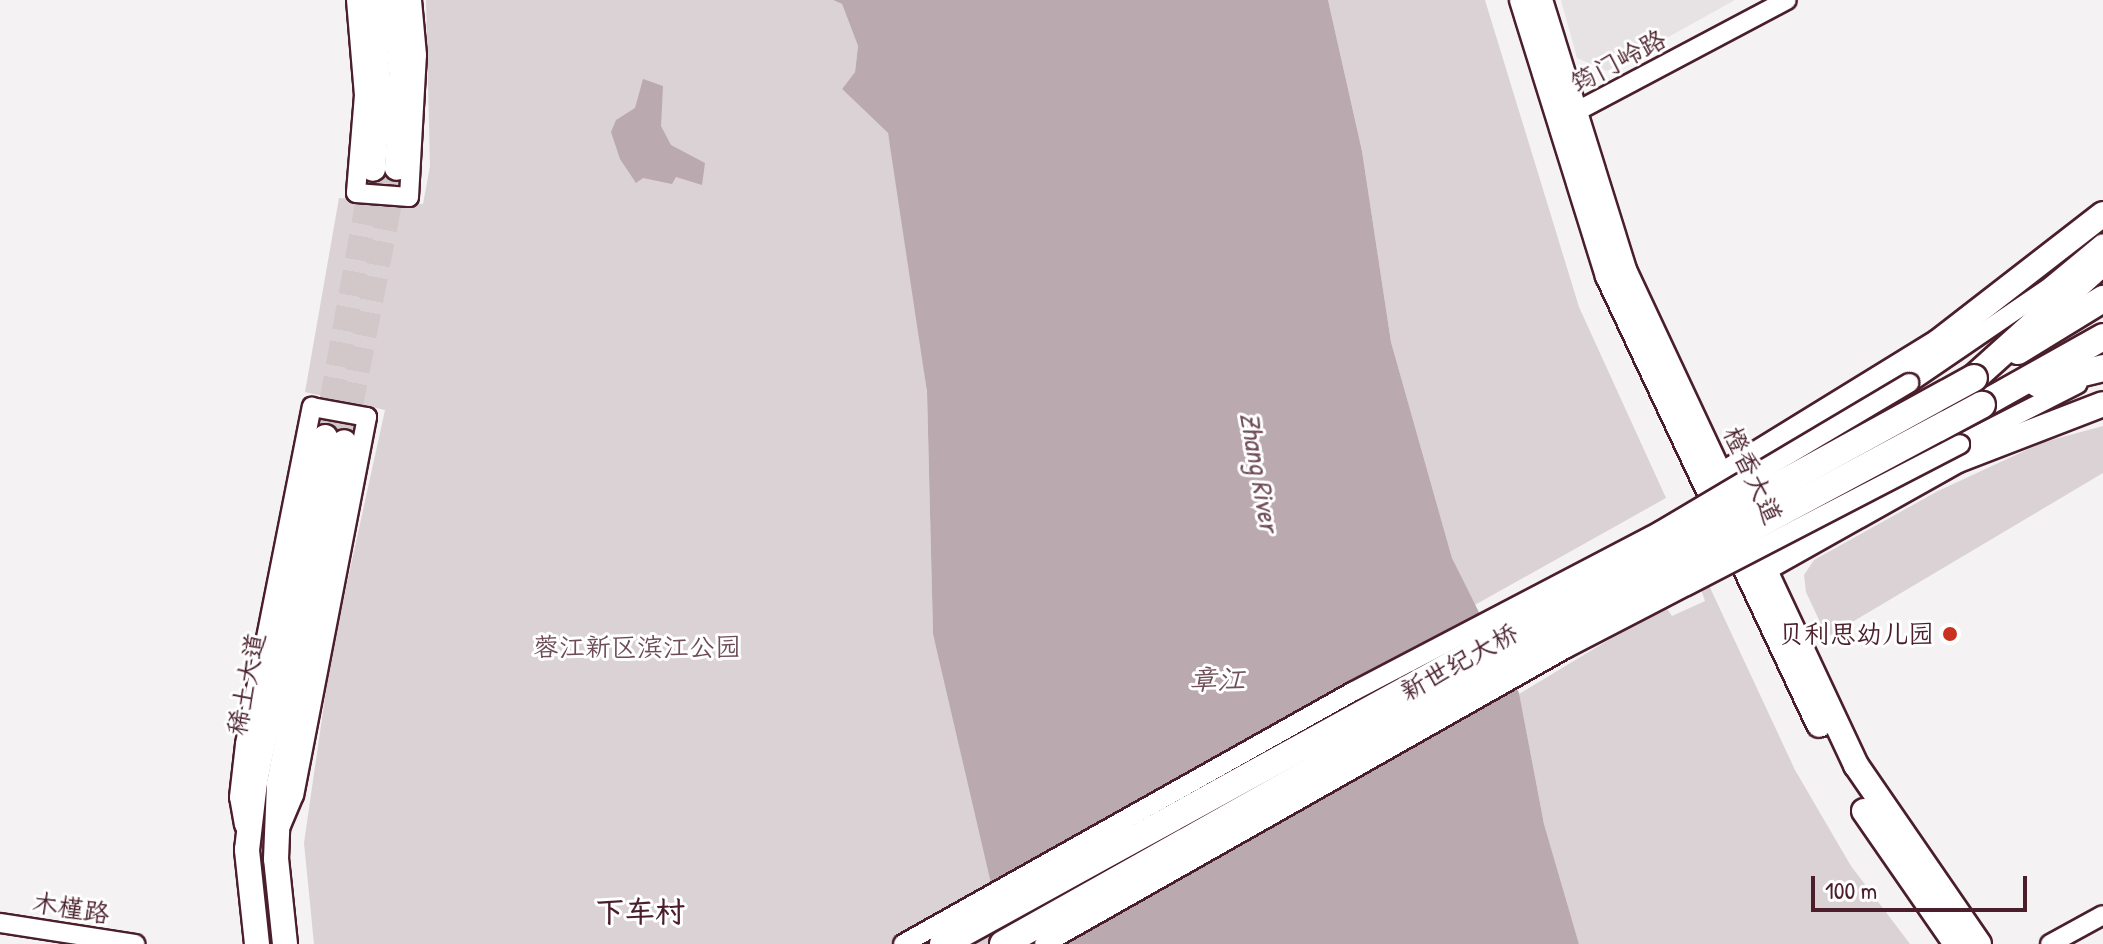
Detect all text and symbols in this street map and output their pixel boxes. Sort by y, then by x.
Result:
street label: 筠门岭路 [1565,23,1671,99]
water label: Zhang River [1233,410,1287,534]
street label: 橙香大道 [1717,421,1789,529]
street label: 新世纪大桥 [1395,617,1523,707]
place label: 贝利思幼儿园 [1778,618,1934,650]
marker: 贝利思幼儿园 [1941,625,1959,643]
street label: 稀土大道 [221,630,271,738]
park label: 蓉江新区滨江公园 [533,631,741,663]
water label: 章江 [1189,662,1245,696]
scale bar [1815,860,2031,910]
text: 100 m [1825,874,1877,906]
street label: 木槿路 [30,886,112,930]
district label: 下车村 [595,893,685,929]

